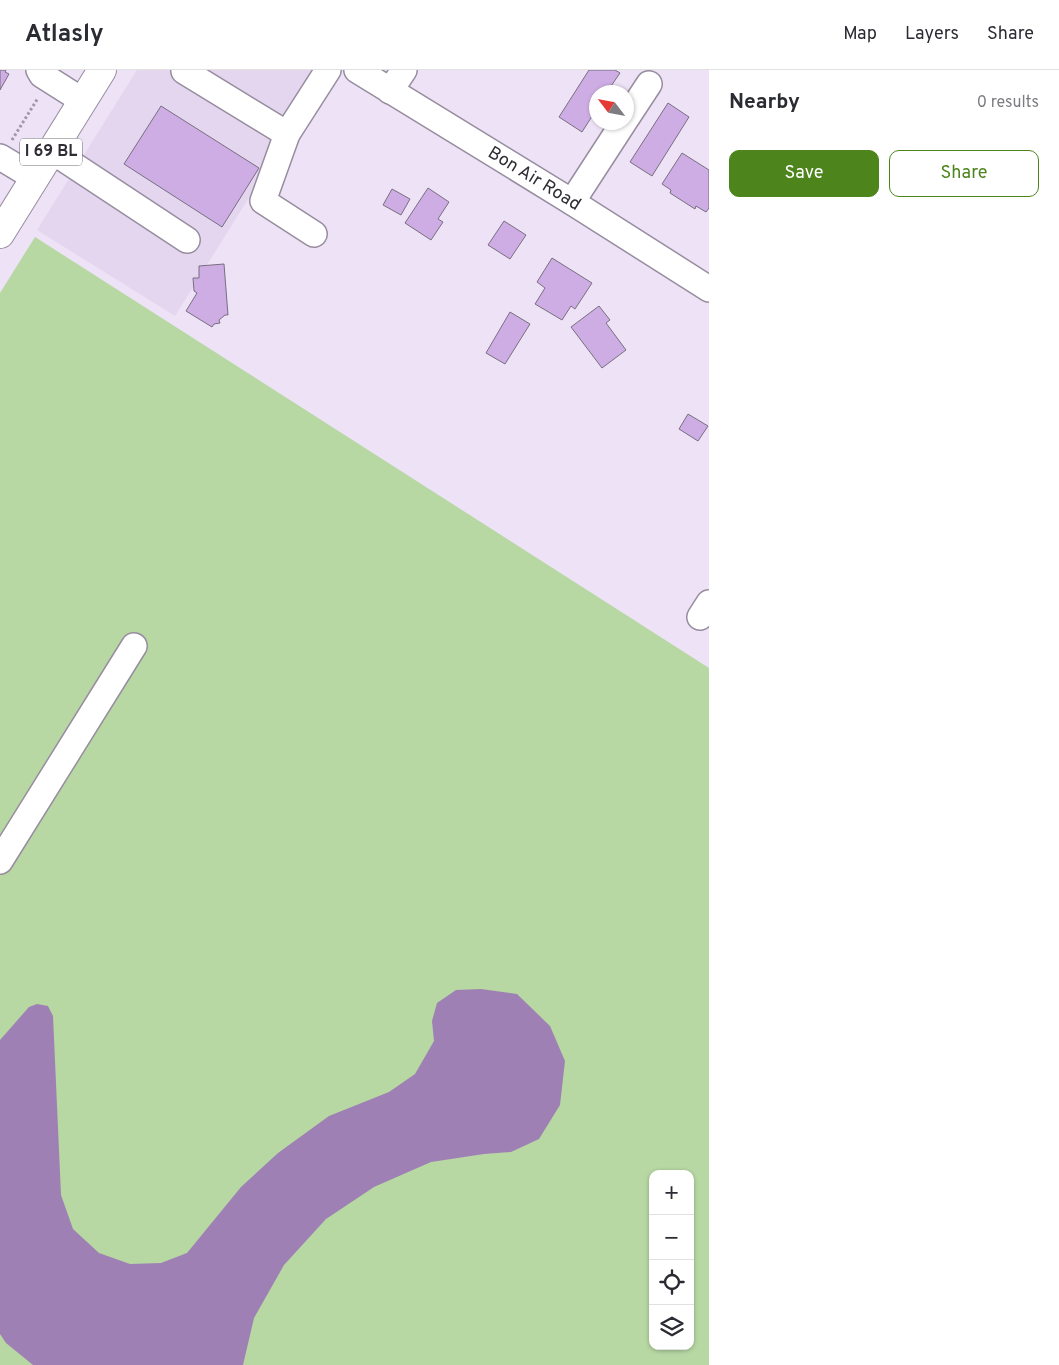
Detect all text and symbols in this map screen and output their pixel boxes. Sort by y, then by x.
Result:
text: Atlasly [25,20,104,50]
text: Map [843,23,877,46]
text: Layers [905,23,959,46]
text: Share [987,23,1034,46]
north arrow [589,85,634,130]
text: Nearby [729,89,800,116]
text: 0 results [977,93,1039,113]
road number: I 69 BL [20,138,82,165]
street label: Bon Air Road [483,141,585,216]
button: Save [729,150,879,197]
button: Share [889,150,1039,197]
map controls [649,1170,694,1350]
button: + [649,1170,694,1215]
button: − [649,1215,694,1260]
button: locate [649,1260,694,1305]
button: layers [649,1305,694,1350]

